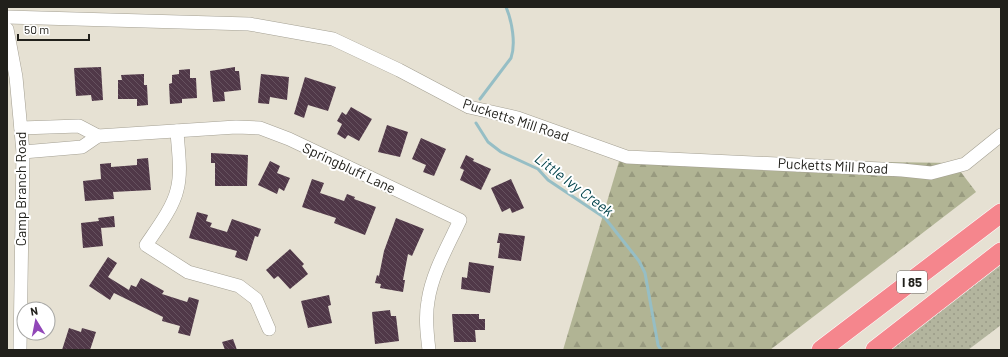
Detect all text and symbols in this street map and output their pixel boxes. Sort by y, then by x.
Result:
scale bar [18,16,89,42]
text: 50 m [24,22,49,36]
street label: Pucketts Mill Road [461,94,571,145]
street label: Camp Branch Road [12,132,29,246]
street label: Springbluff Lane [300,139,398,197]
water label: Little Ivy Creek [532,149,618,220]
street label: Pucketts Mill Road [777,154,889,177]
road number: I 85 [897,271,927,293]
north arrow [16,301,56,341]
text: N [29,304,39,318]

